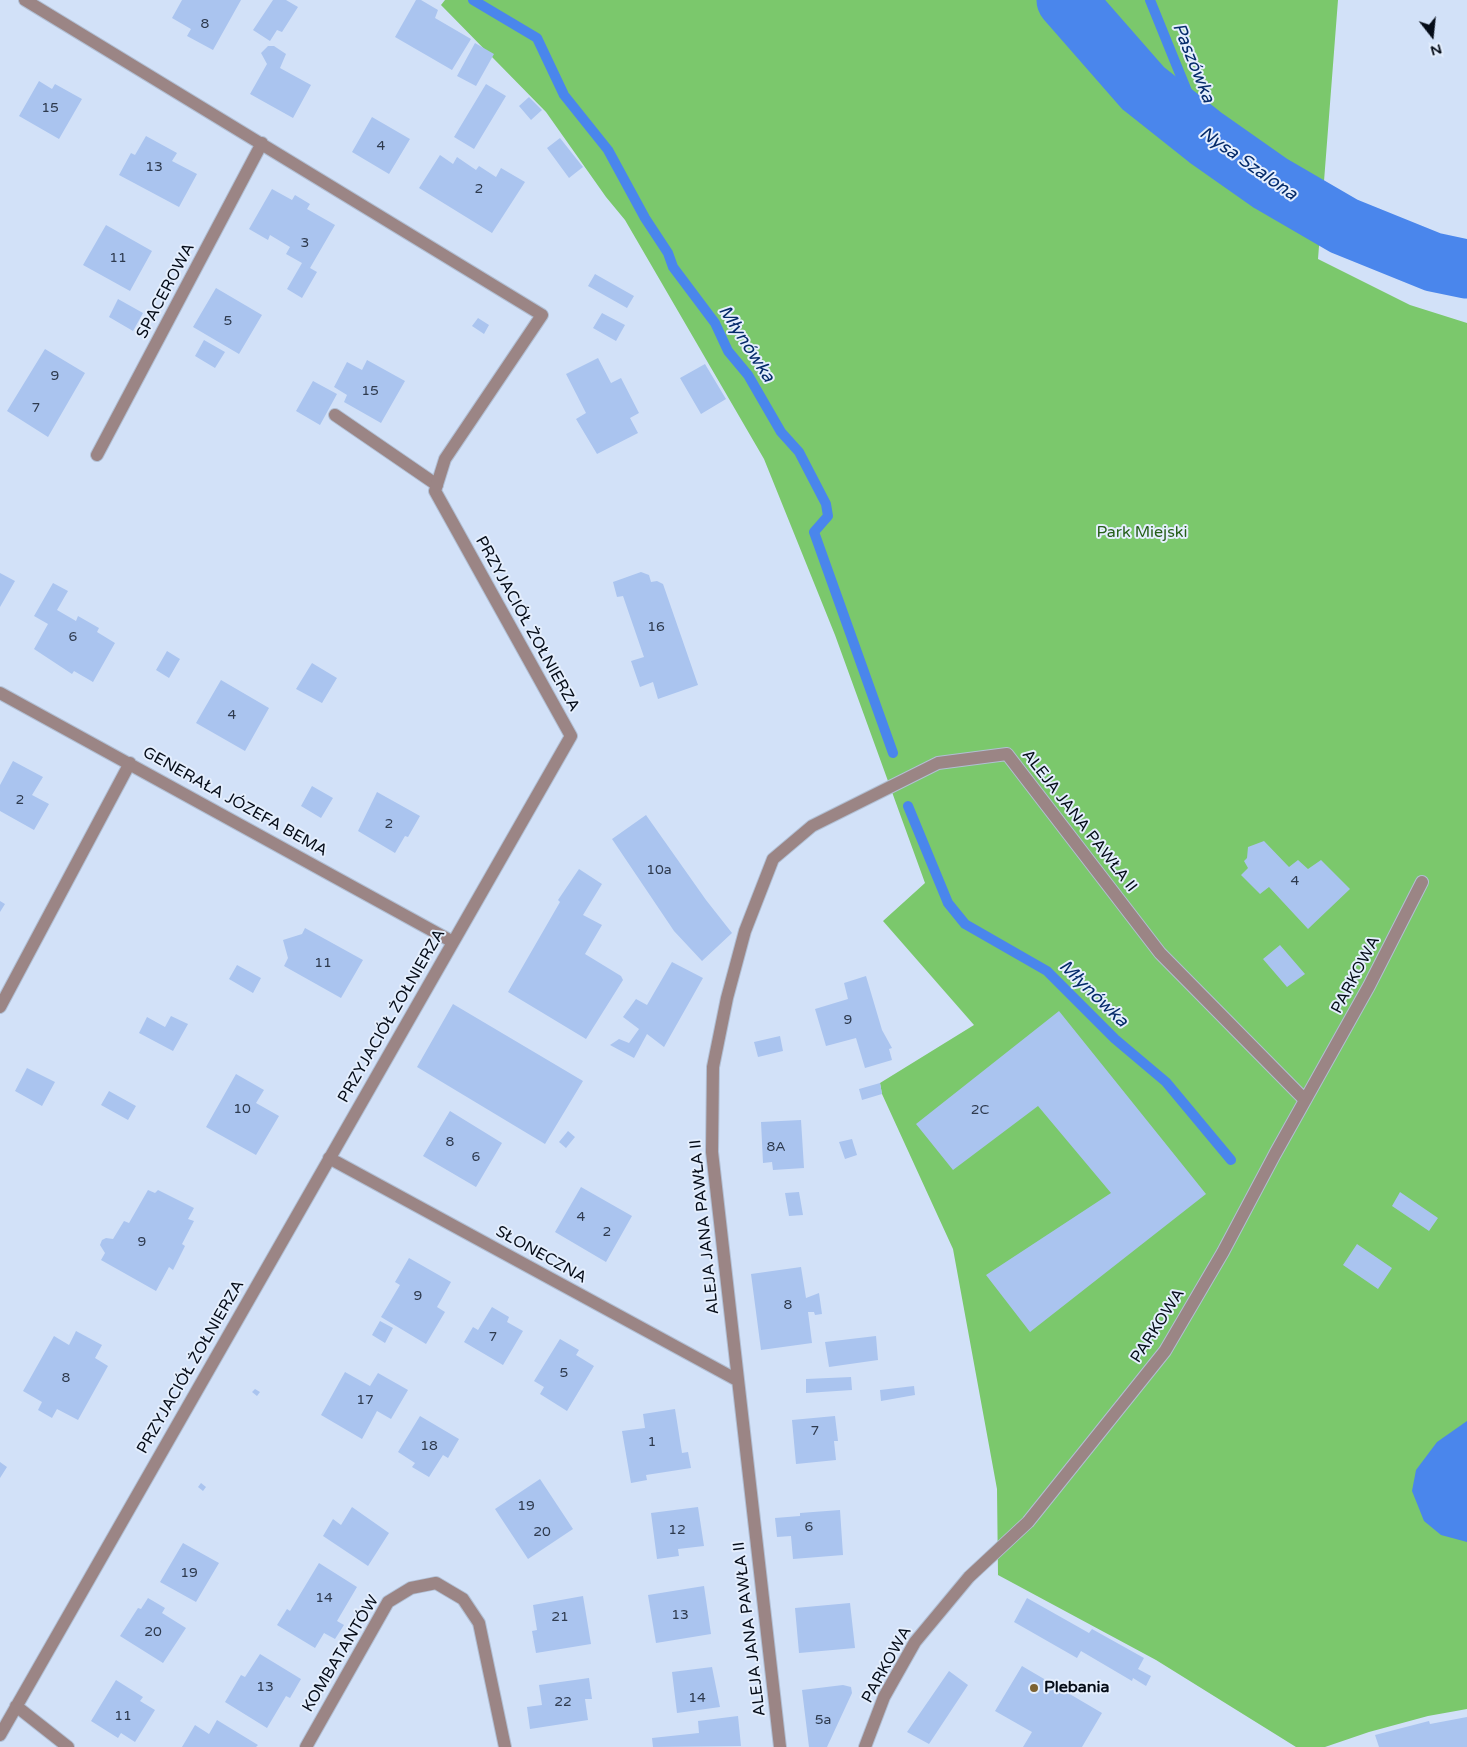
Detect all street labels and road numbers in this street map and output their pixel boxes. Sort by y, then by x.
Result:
street label: SPACEROWA [133,240,199,342]
street label: PRZYJACIÓŁ ŻOŁNIERZA [471,533,583,715]
street label: GENERAŁA JÓZEFA BEMA [139,743,331,861]
street label: ALEJA JANA PAWŁA II [1017,746,1141,896]
street label: PRZYJACIÓŁ ŻOŁNIERZA [334,926,450,1106]
street label: PARKOWA [1328,933,1384,1017]
street label: ALEJA JANA PAWŁA II [686,1139,724,1315]
street label: SŁONECZNA [492,1222,590,1288]
street label: PRZYJACIÓŁ ŻOŁNIERZA [133,1277,249,1457]
street label: PARKOWA [1127,1285,1189,1367]
street label: ALEJA JANA PAWŁA II [730,1541,770,1717]
street label: KOMBATANTÓW [299,1592,383,1716]
street label: PARKOWA [858,1623,916,1707]

